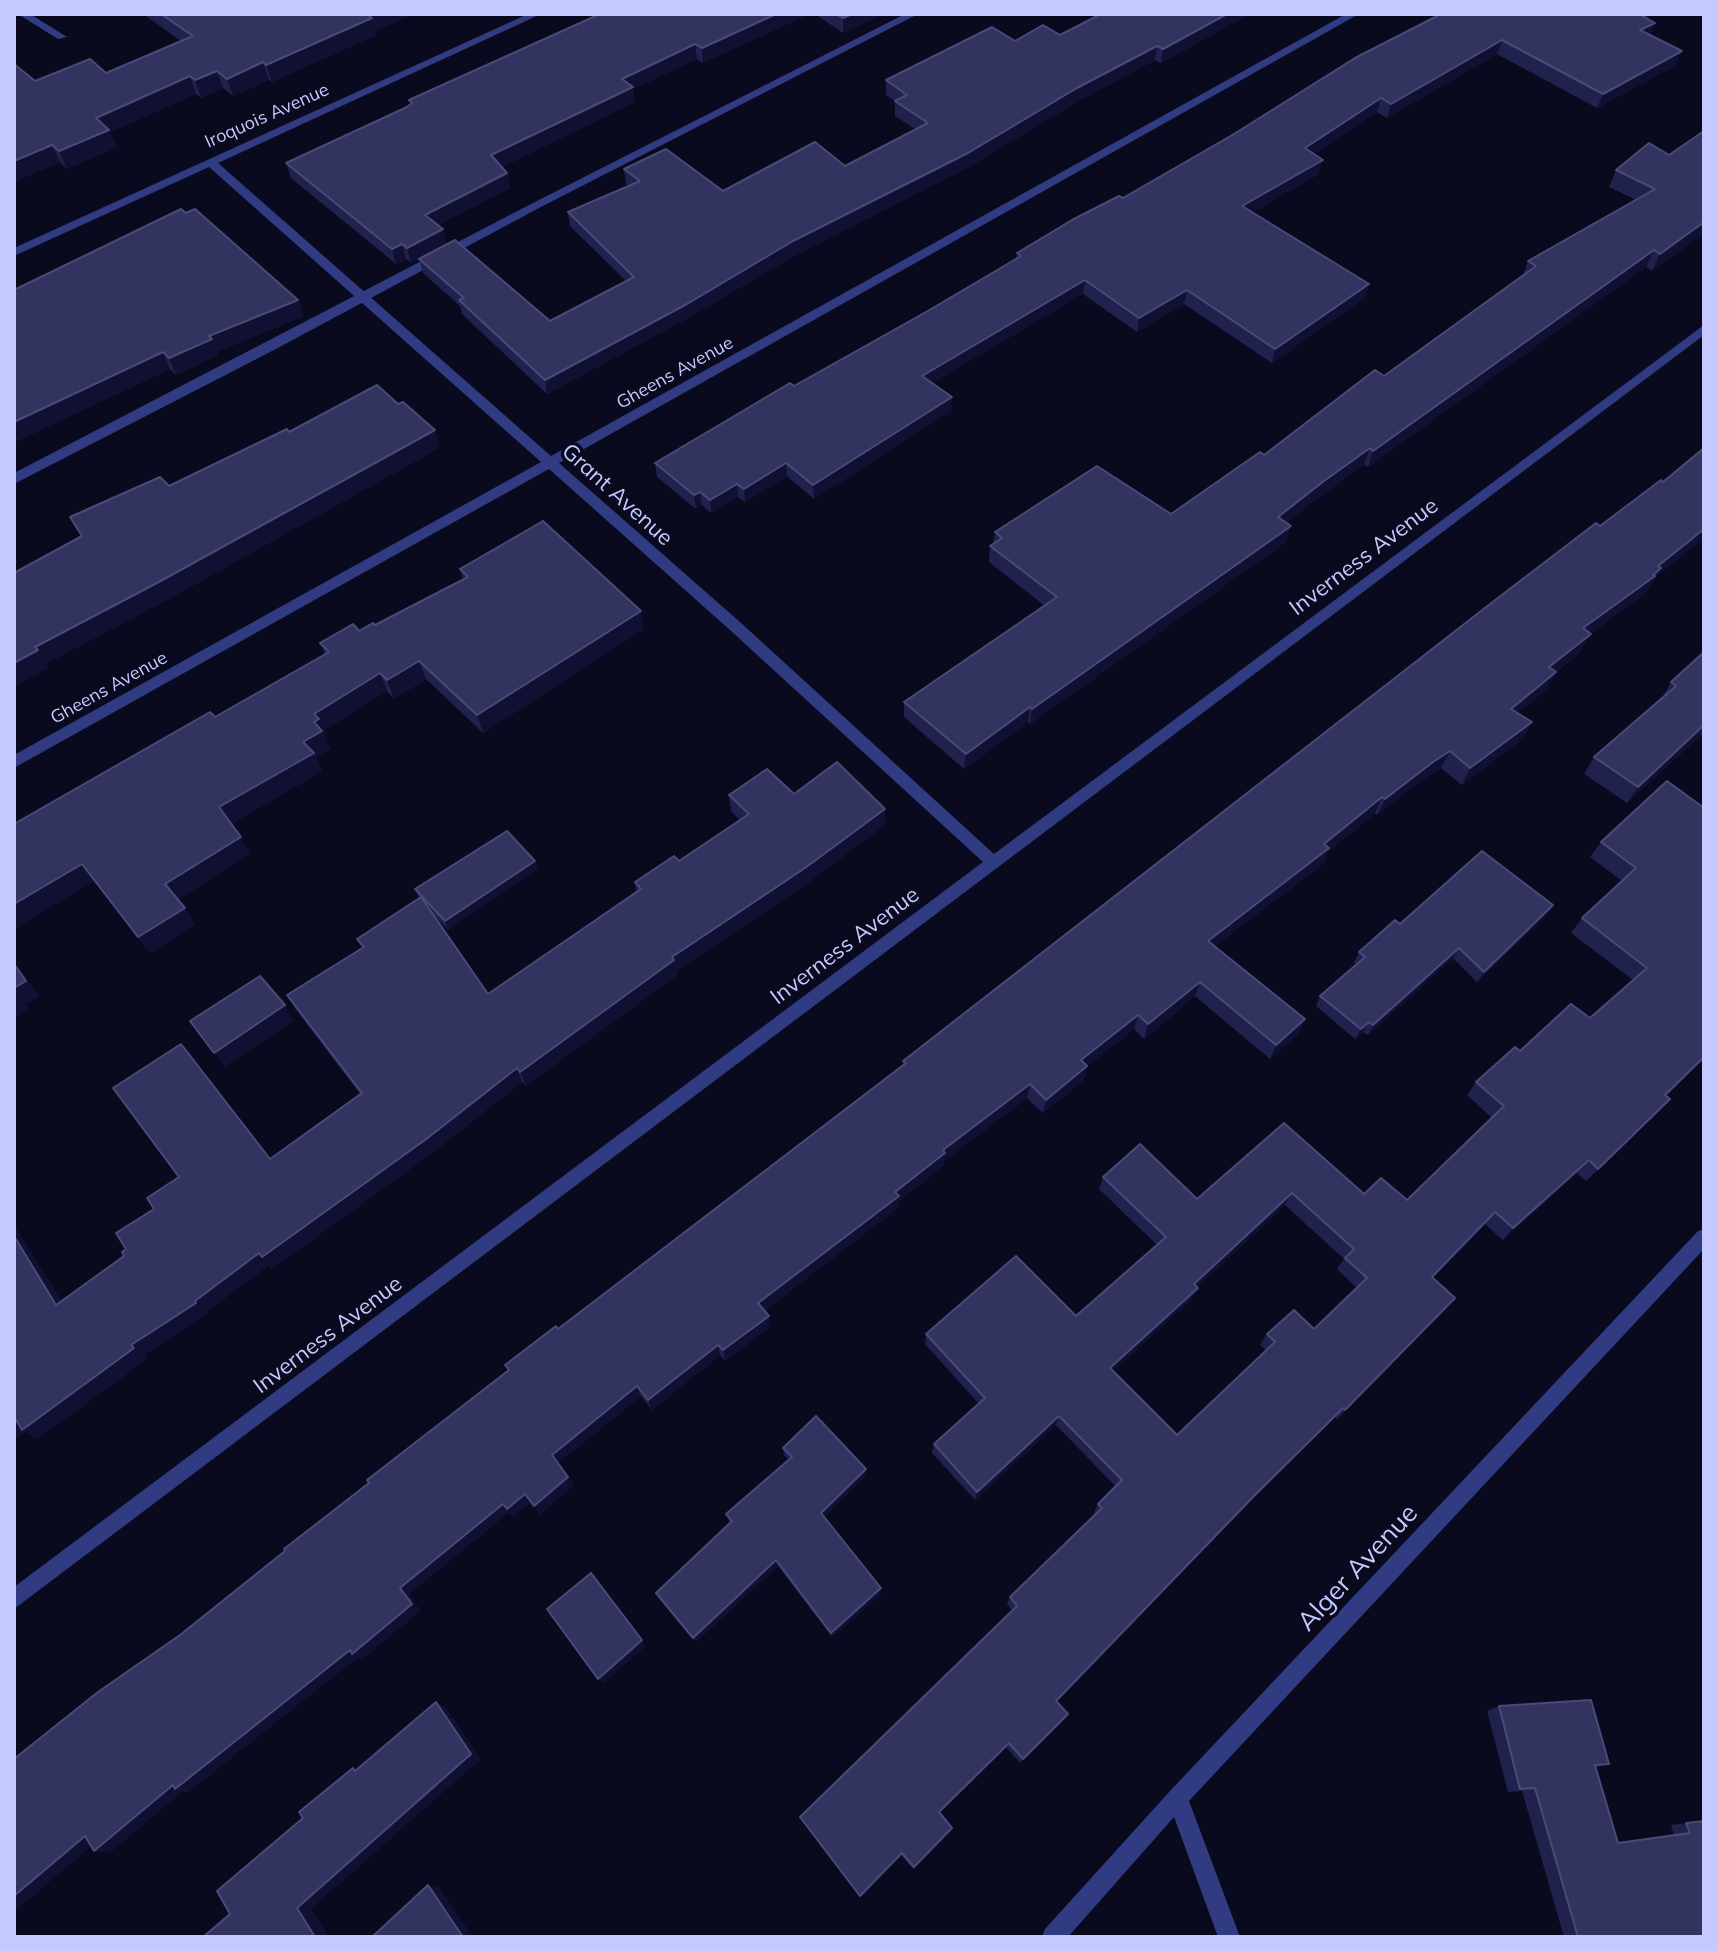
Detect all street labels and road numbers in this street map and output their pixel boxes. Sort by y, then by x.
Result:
street label: Iroquois Avenue [202,79,332,153]
street label: Gheens Avenue [613,332,737,414]
street label: Grant Avenue [556,438,678,552]
street label: Inverness Avenue [1285,493,1443,621]
street label: Gheens Avenue [47,647,171,729]
street label: Inverness Avenue [766,882,924,1010]
street label: Inverness Avenue [249,1271,407,1399]
street label: Alger Avenue [1291,1498,1425,1638]

